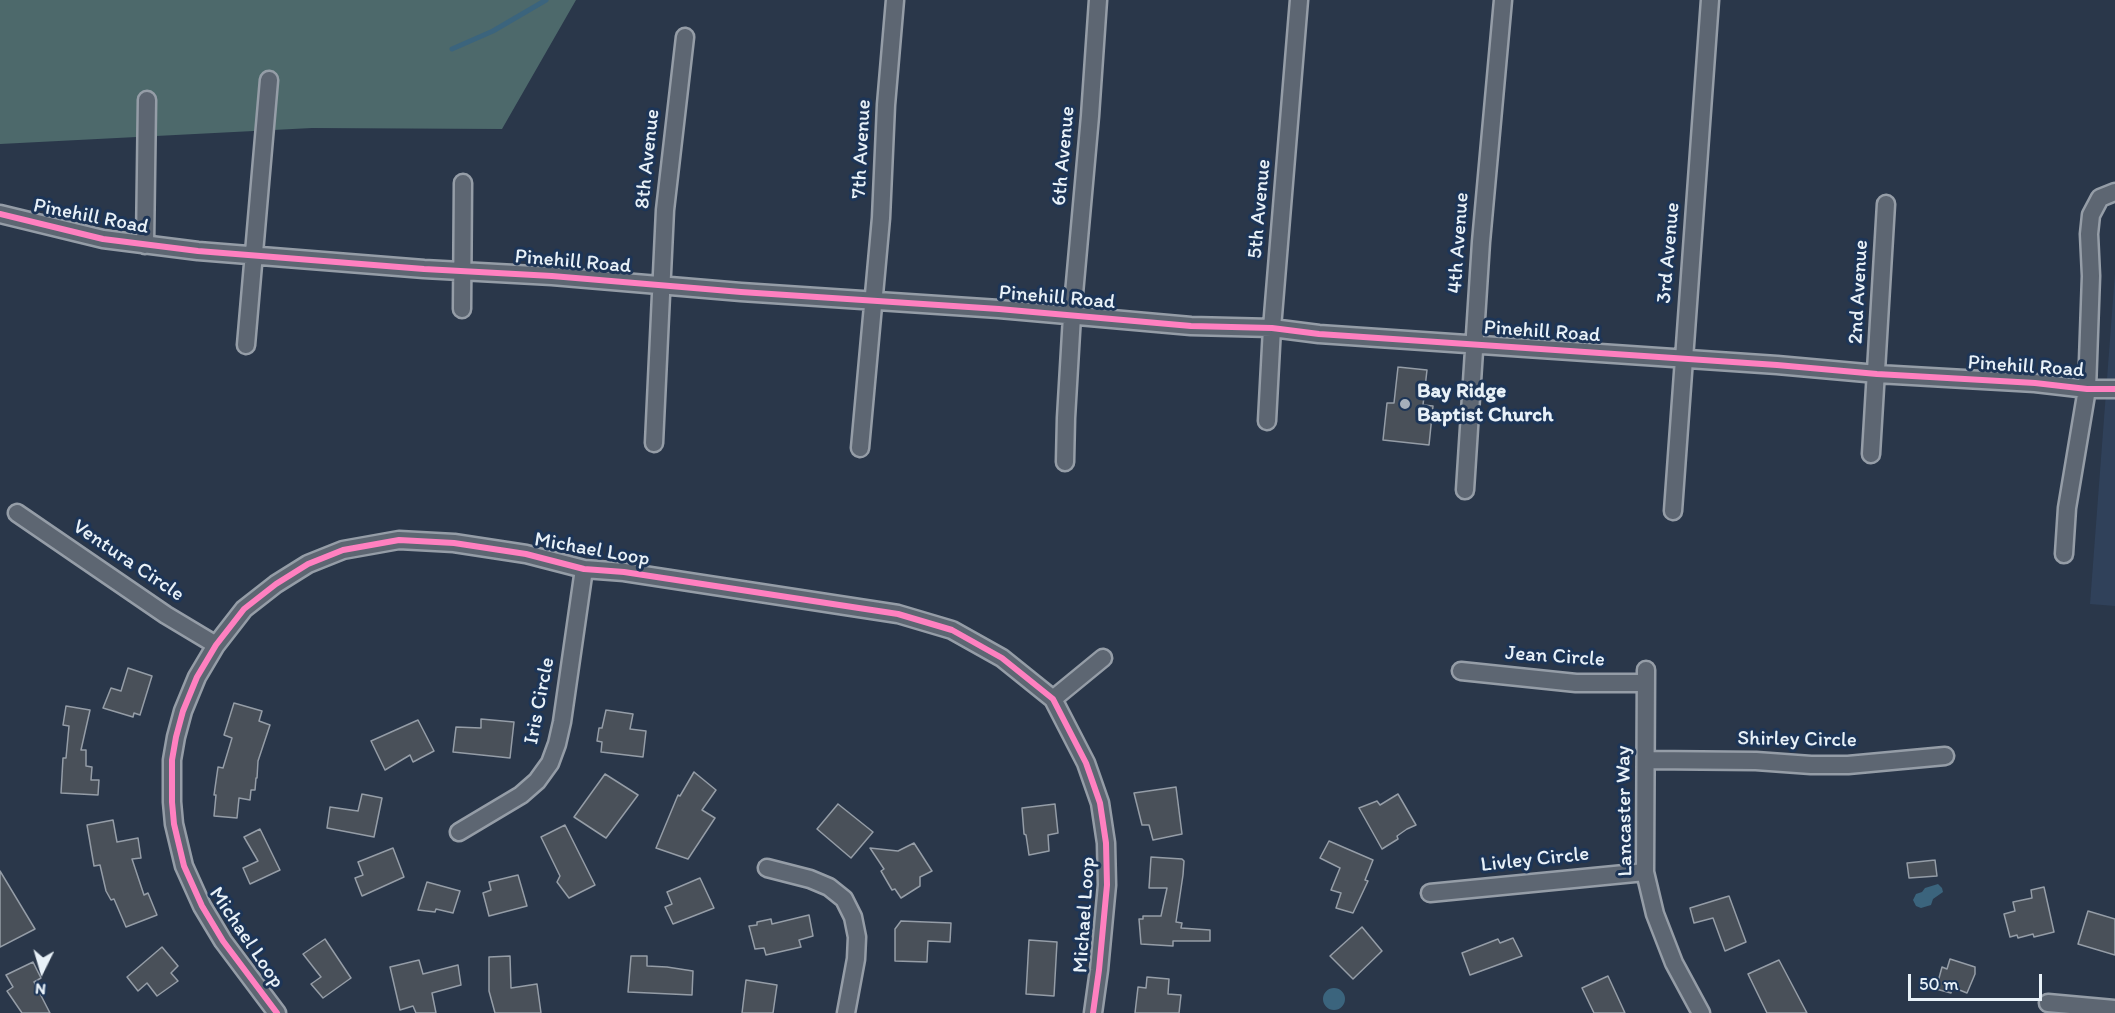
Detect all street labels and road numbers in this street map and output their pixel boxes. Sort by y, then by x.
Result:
street label: 7th Avenue [847,99,877,199]
street label: 6th Avenue [1047,105,1081,207]
street label: 8th Avenue [630,108,666,210]
street label: 5th Avenue [1243,158,1277,260]
street label: 4th Avenue [1443,191,1475,295]
street label: Pinehill Road [31,193,151,241]
street label: 3rd Avenue [1652,201,1686,305]
street label: 2nd Avenue [1844,239,1874,345]
street label: Pinehill Road [514,244,632,280]
street label: Pinehill Road [998,280,1116,316]
street label: Pinehill Road [1483,315,1601,349]
street label: Pinehill Road [1967,350,2085,384]
street label: Ventura Circle [67,514,189,608]
street label: Michael Loop [532,527,652,573]
street label: Jean Circle [1504,641,1606,673]
street label: Iris Circle [519,655,561,747]
street label: Shirley Circle [1737,726,1857,754]
street label: Lancaster Way [1611,745,1639,877]
street label: Livley Circle [1479,842,1591,878]
street label: Michael Loop [1068,856,1102,974]
street label: Michael Loop [203,883,289,993]

